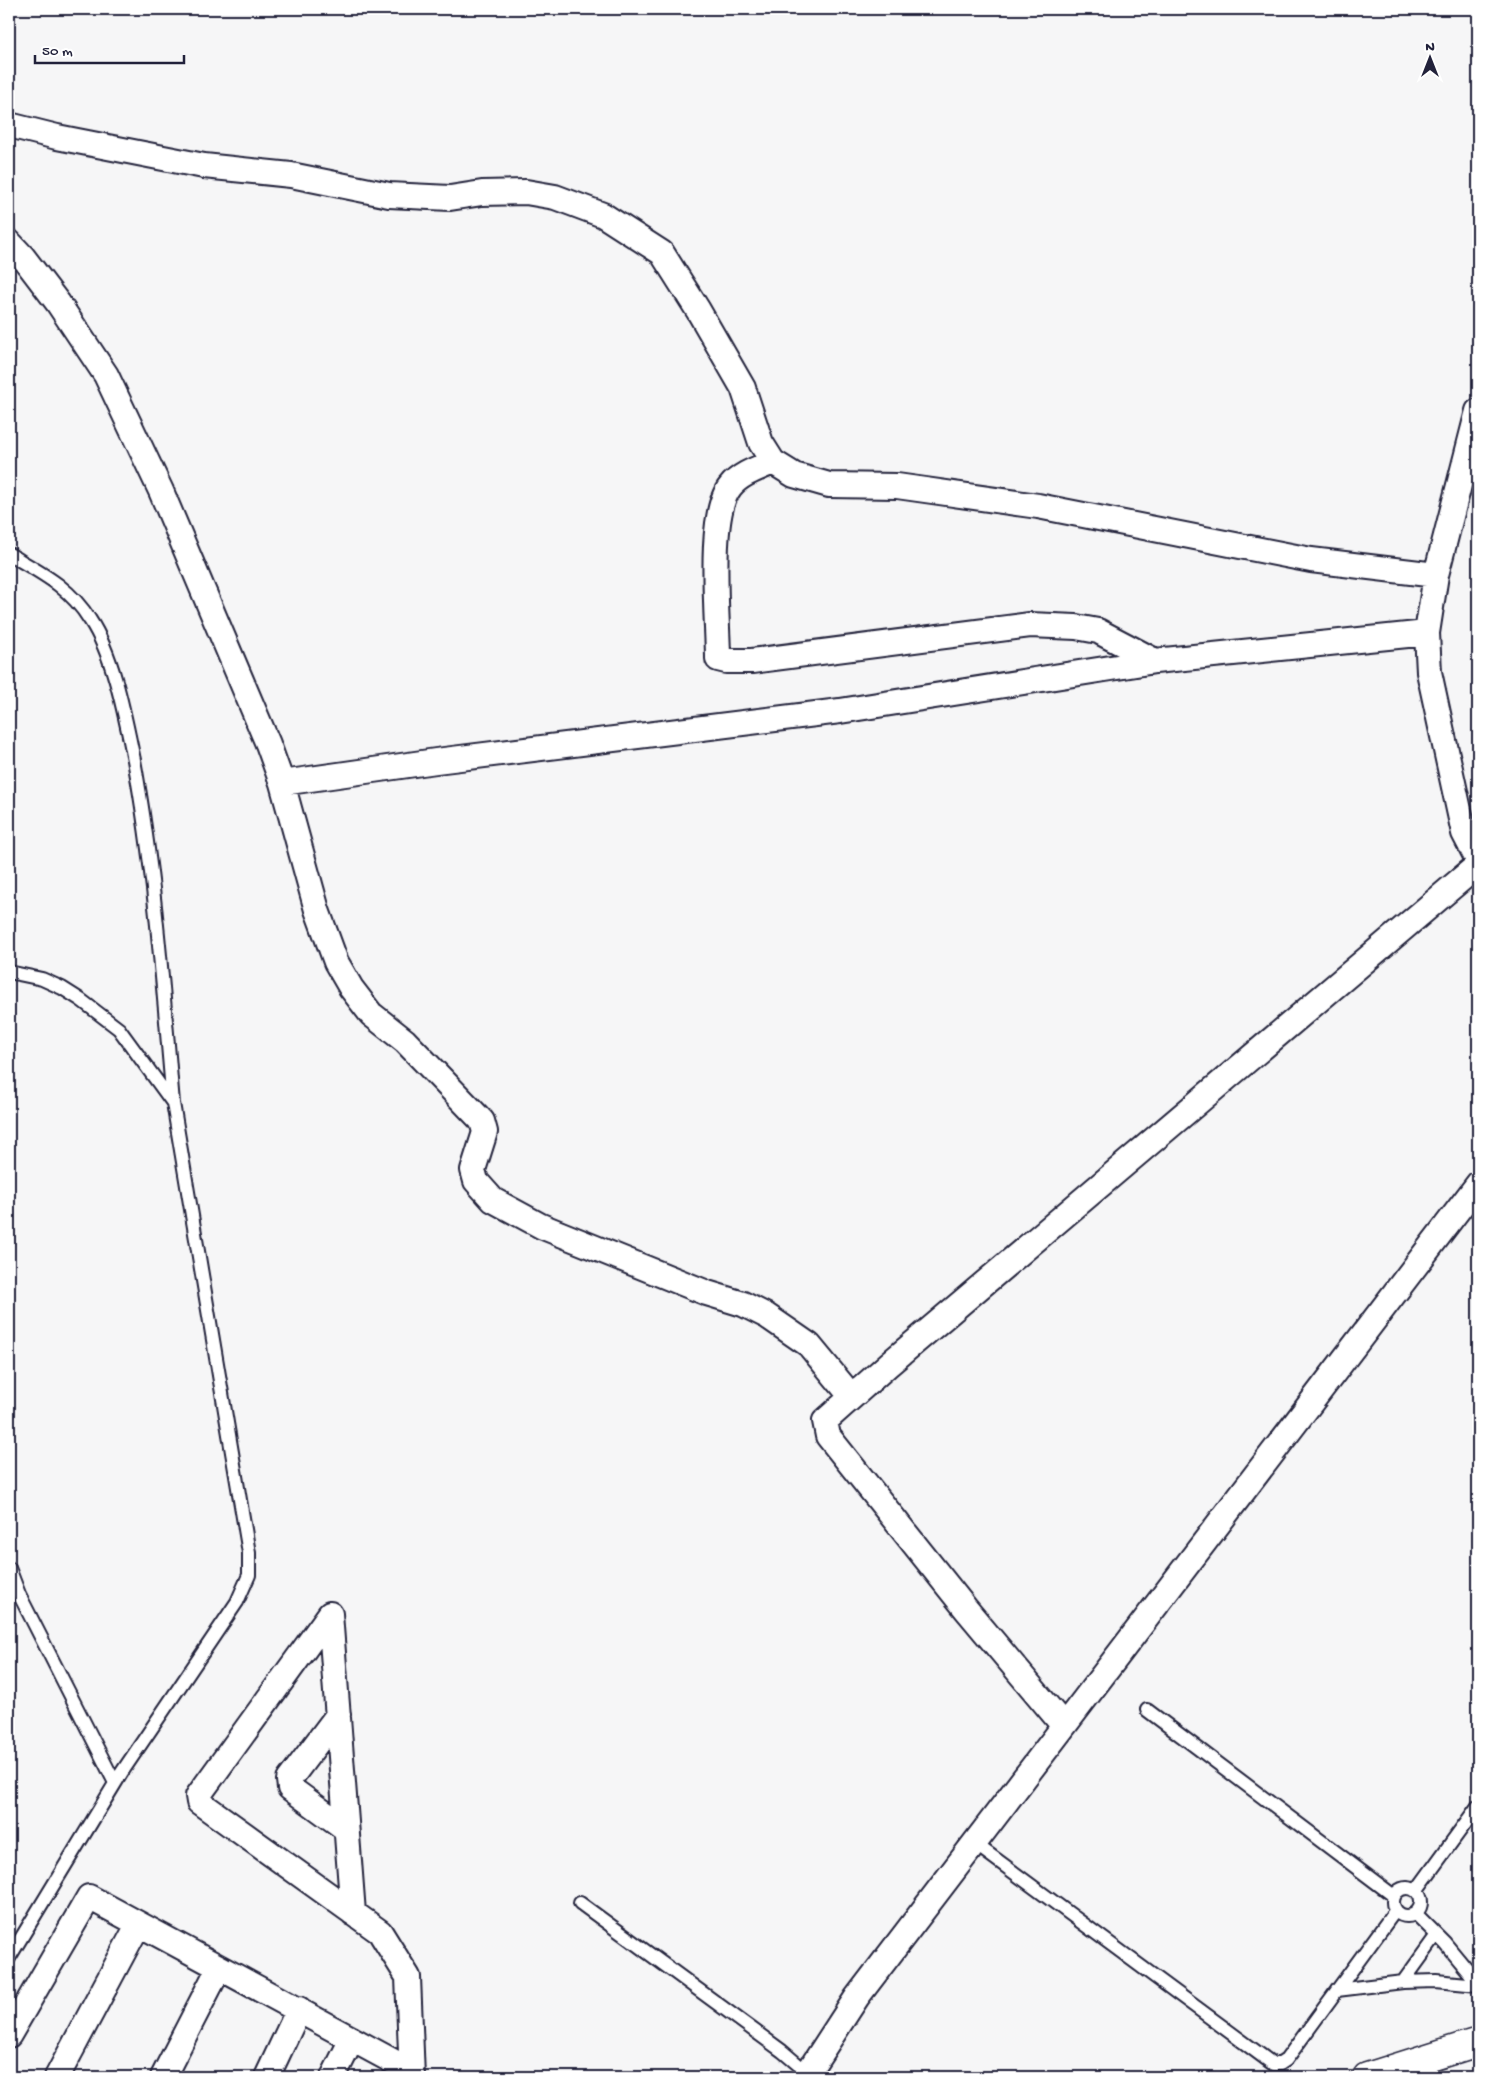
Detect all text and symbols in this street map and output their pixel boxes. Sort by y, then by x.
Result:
scale bar [35,32,184,64]
north arrow [1404,32,1454,82]
text: N [1425,39,1435,56]
text: 50 m [42,43,73,61]

